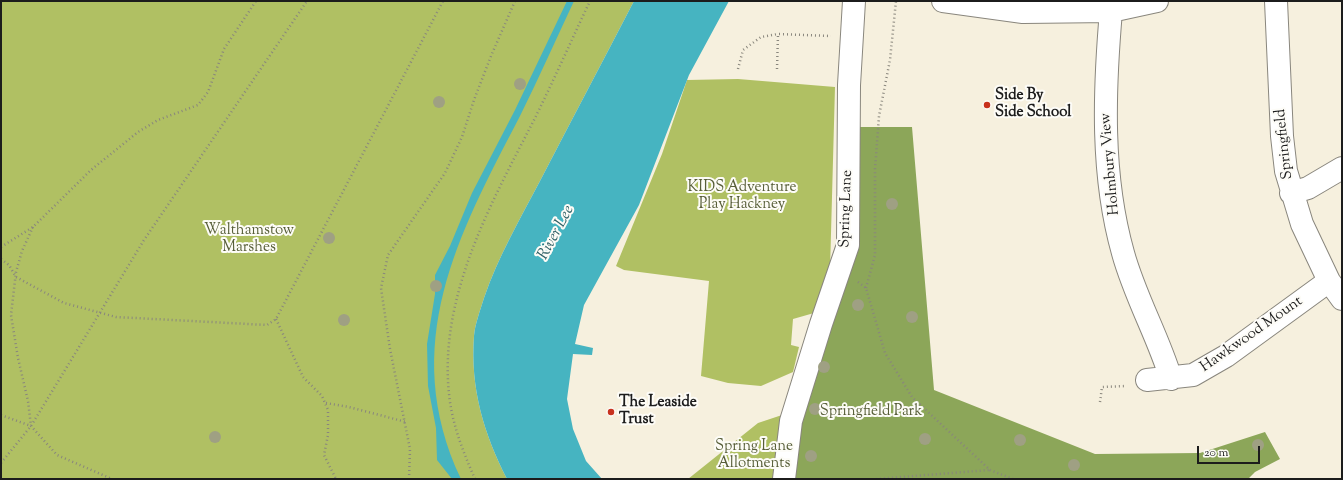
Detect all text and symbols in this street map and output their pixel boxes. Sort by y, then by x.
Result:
place label: Side By Side School [995,87,1071,122]
marker: Side By Side School [982,100,992,110]
street label: Springfield [1272,108,1298,180]
street label: Holmbury View [1098,112,1124,216]
street label: Spring Lane [837,170,857,248]
park label: KIDS Adventure Play Hackney [687,179,797,214]
water label: River Lee [535,203,579,263]
park label: Walthamstow Marshes [204,222,294,257]
street label: Hawkwood Mount [1197,293,1307,377]
place label: The Leaside Trust [619,394,697,429]
park label: Springfield Park [820,403,922,421]
marker: The Leaside Trust [606,407,616,417]
park label: Spring Lane Allotments [715,438,793,473]
scale bar [1199,438,1262,464]
text: 20 m [1204,444,1228,462]

